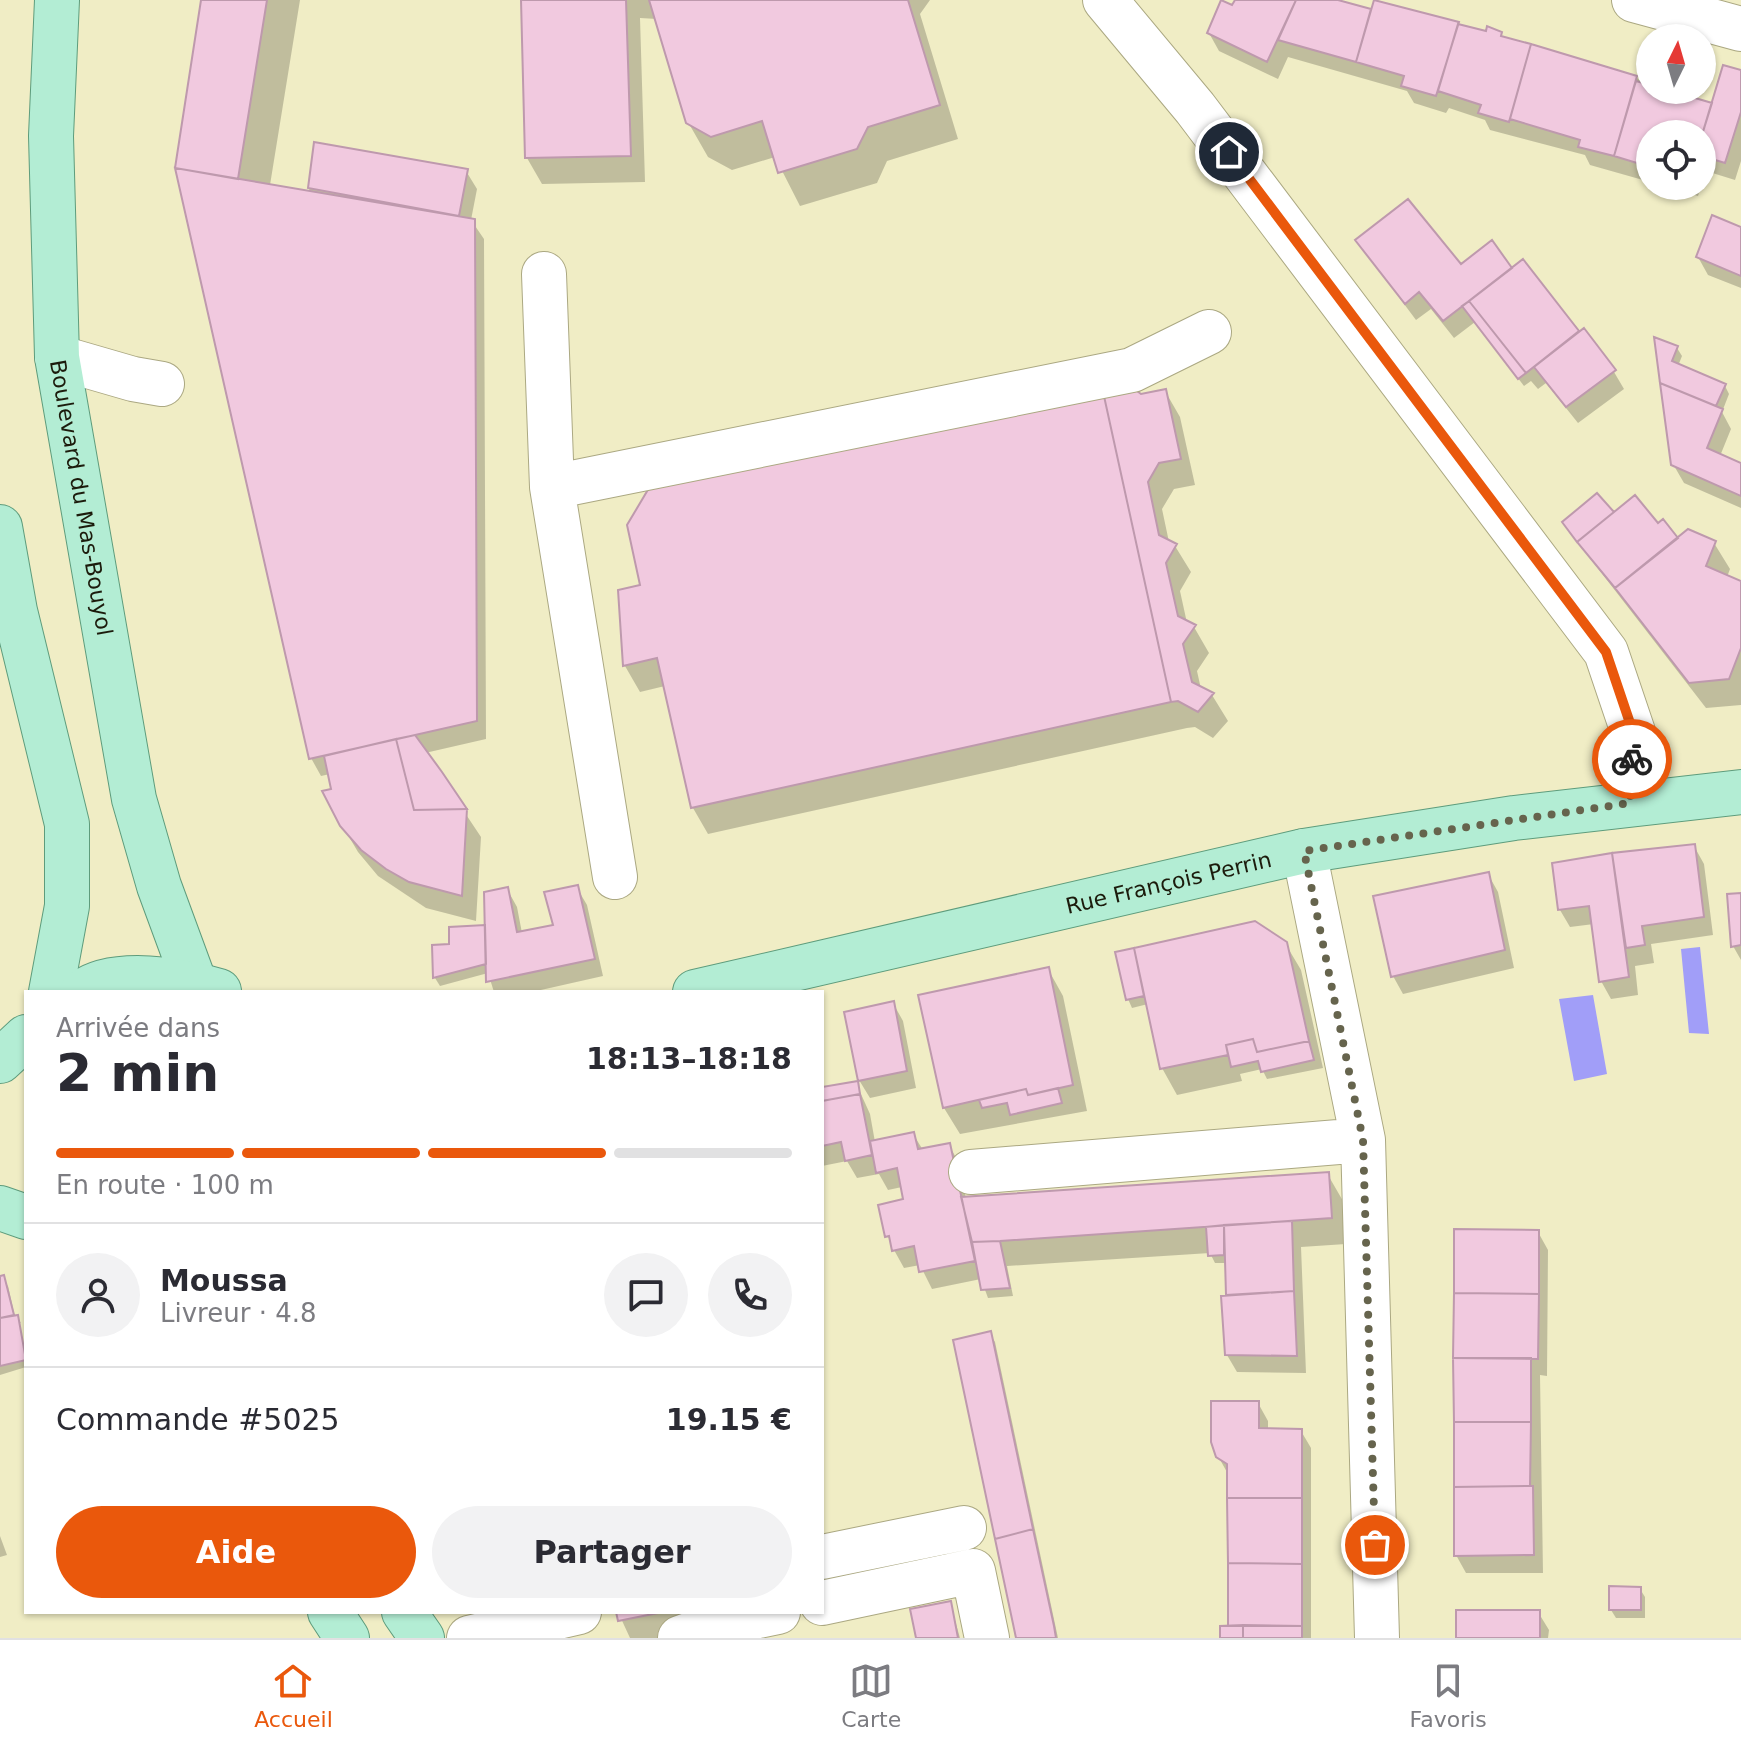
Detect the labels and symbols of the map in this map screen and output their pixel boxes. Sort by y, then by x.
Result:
north arrow [1636,24,1716,104]
pin [1195,118,1263,186]
street label: Boulevard du Mas-Bouyol [45,358,117,638]
courier [1592,719,1672,799]
street label: Rue François Perrin [1063,847,1274,919]
pin [1341,1511,1409,1579]

